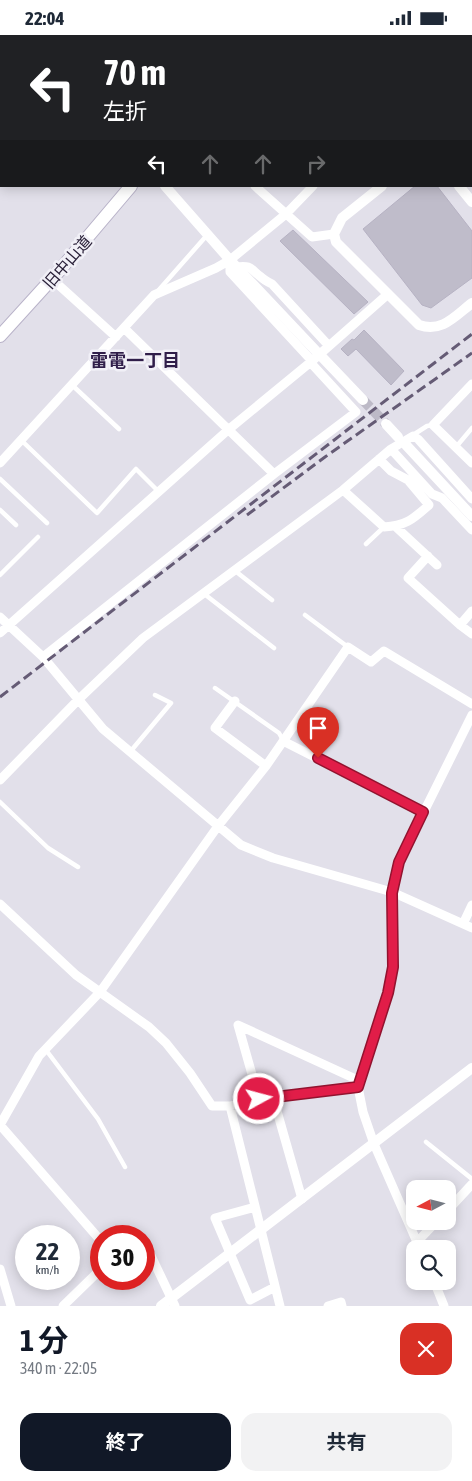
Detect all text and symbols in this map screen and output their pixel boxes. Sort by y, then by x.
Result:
text: 22:04 [25,7,64,29]
text: 70 m [103,52,166,92]
icon: left [20,55,85,120]
text: 左折 [103,98,147,124]
icon: left [143,150,171,178]
icon: ahead [196,150,224,178]
icon: ahead [249,150,277,178]
icon: right [302,150,330,178]
street label: 旧中山道 [39,232,95,292]
district label: 雷電一丁目 [90,350,180,371]
pin [297,707,339,758]
icon: arrive [304,714,332,742]
position arrow [232,1072,284,1124]
north arrow [406,1180,456,1230]
map controls [406,1180,456,1290]
speed limit sign: 30 [90,1225,155,1290]
text: 22 [36,1237,59,1265]
button: search [406,1240,456,1290]
text: km/h [36,1263,59,1277]
text: 1 分 [20,1323,68,1357]
button: close [400,1323,452,1375]
text: 340 m · 22:05 [20,1359,97,1377]
button: 終了 [20,1413,231,1471]
button: 共有 [241,1413,452,1471]

